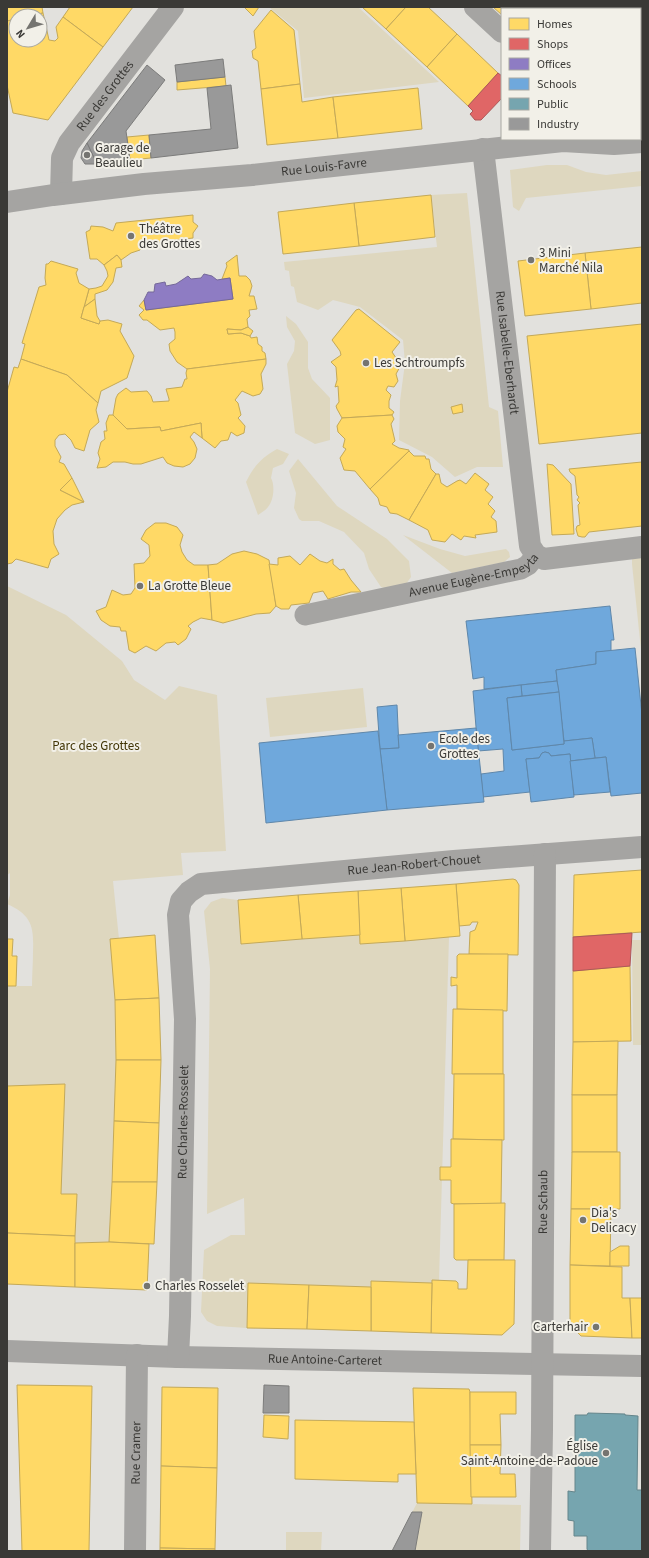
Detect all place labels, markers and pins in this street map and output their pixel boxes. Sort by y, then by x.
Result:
place label: Garage de Beaulieu [95,139,149,172]
marker: Garage de Beaulieu [82,150,92,160]
place label: Théâtre des Grottes [139,220,201,253]
marker: Théâtre des Grottes [126,231,136,241]
place label: 3 Mini Marché Nila [539,244,603,277]
marker: 3 Mini Marché Nila [526,255,536,265]
place label: Les Schtroumpfs [374,354,465,372]
marker: Les Schtroumpfs [361,358,371,368]
place label: La Grotte Bleue [148,577,231,595]
marker: La Grotte Bleue [135,581,145,591]
place label: Ecole des Grottes [439,730,490,763]
marker: Ecole des Grottes [426,741,436,751]
place label: Dia's Delicacy [591,1204,636,1237]
marker: Dia's Delicacy [578,1215,588,1225]
place label: Charles Rosselet [155,1277,245,1295]
marker: Charles Rosselet [142,1281,152,1291]
place label: Carterhair [533,1318,588,1336]
marker: Carterhair [591,1322,601,1332]
place label: Église Saint-Antoine-de-Padoue [461,1437,598,1470]
marker: Église Saint-Antoine-de-Padoue [601,1448,611,1458]

